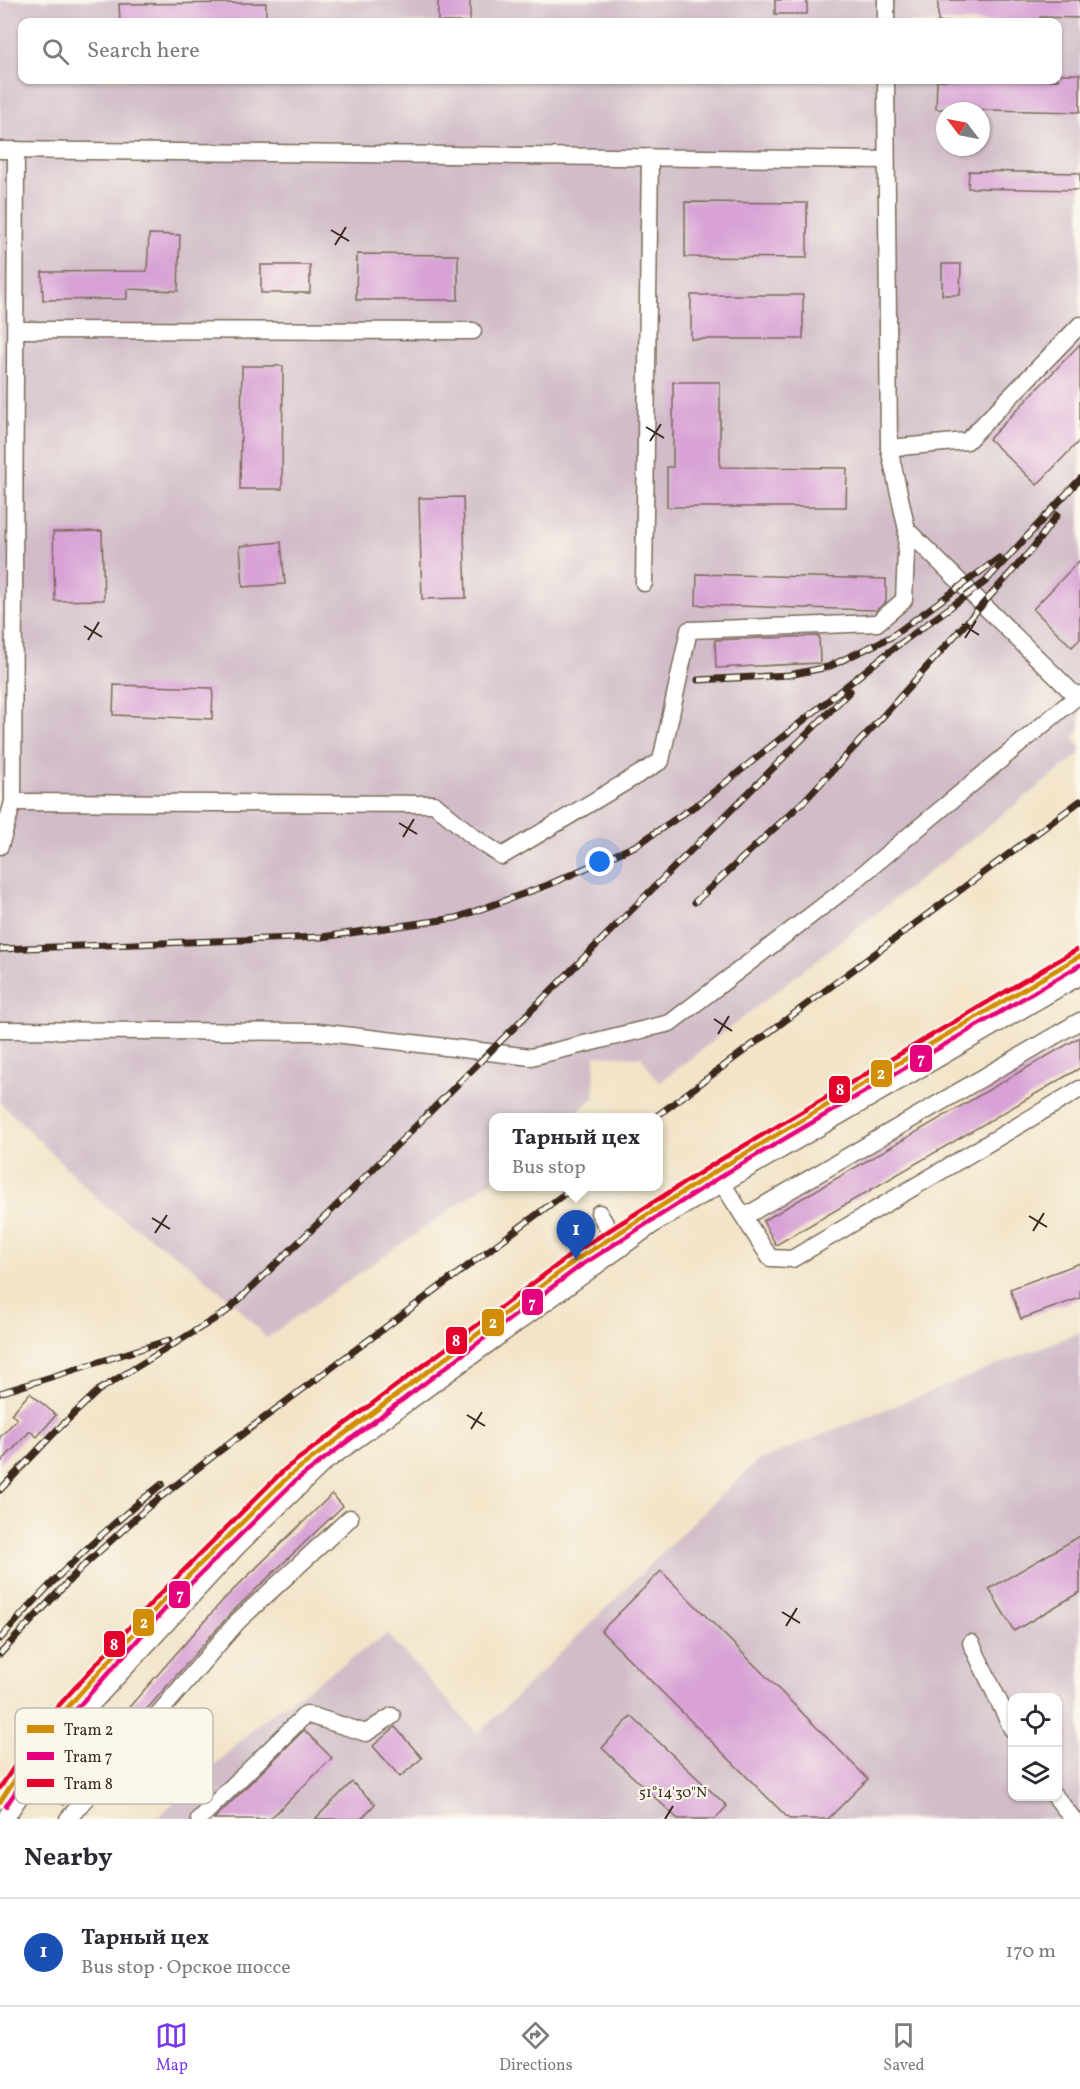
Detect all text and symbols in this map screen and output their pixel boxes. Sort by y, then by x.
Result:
search box [18,18,1062,84]
icon: search [39,35,72,68]
text: Search here [87,36,200,67]
north arrow [936,102,990,156]
your location [585,847,614,876]
line badge: 7 [909,1044,933,1073]
text: 7 [917,1049,925,1071]
line badge: 2 [870,1059,893,1088]
text: 2 [877,1064,885,1086]
line badge: 8 [828,1075,851,1104]
text: 8 [836,1080,844,1102]
popup [489,1113,663,1191]
text: Тарный цех [512,1123,640,1154]
text: Bus stop [512,1154,586,1182]
pin: 1 [556,1210,596,1260]
line badge: 7 [521,1288,544,1316]
text: 7 [528,1293,536,1315]
line badge: 2 [481,1308,505,1337]
text: 2 [489,1313,497,1335]
line badge: 8 [445,1326,468,1355]
text: 8 [452,1331,460,1353]
line badge: 7 [168,1580,191,1609]
text: 7 [176,1585,184,1607]
line badge: 2 [132,1608,155,1637]
text: 2 [140,1613,148,1635]
line badge: 8 [103,1630,126,1658]
text: 8 [110,1635,118,1657]
map controls [1008,1693,1062,1801]
button: locate [1008,1693,1062,1747]
legend [15,1708,213,1804]
text: Tram 2 [64,1720,113,1742]
text: Tram 7 [64,1747,113,1769]
button: layers [1008,1747,1062,1801]
text: Tram 8 [64,1774,113,1796]
text: 51°14'30"N [639,1783,707,1804]
text: Nearby [24,1840,113,1876]
text: Тарный цех [81,1923,209,1954]
text: 1 [39,1938,48,1966]
text: 170 m [1006,1938,1056,1966]
text: Bus stop · Орское шоссе [81,1954,291,1982]
tab: Map [155,2019,188,2077]
tab: Directions [499,2019,573,2077]
tab: Saved [883,2019,925,2077]

